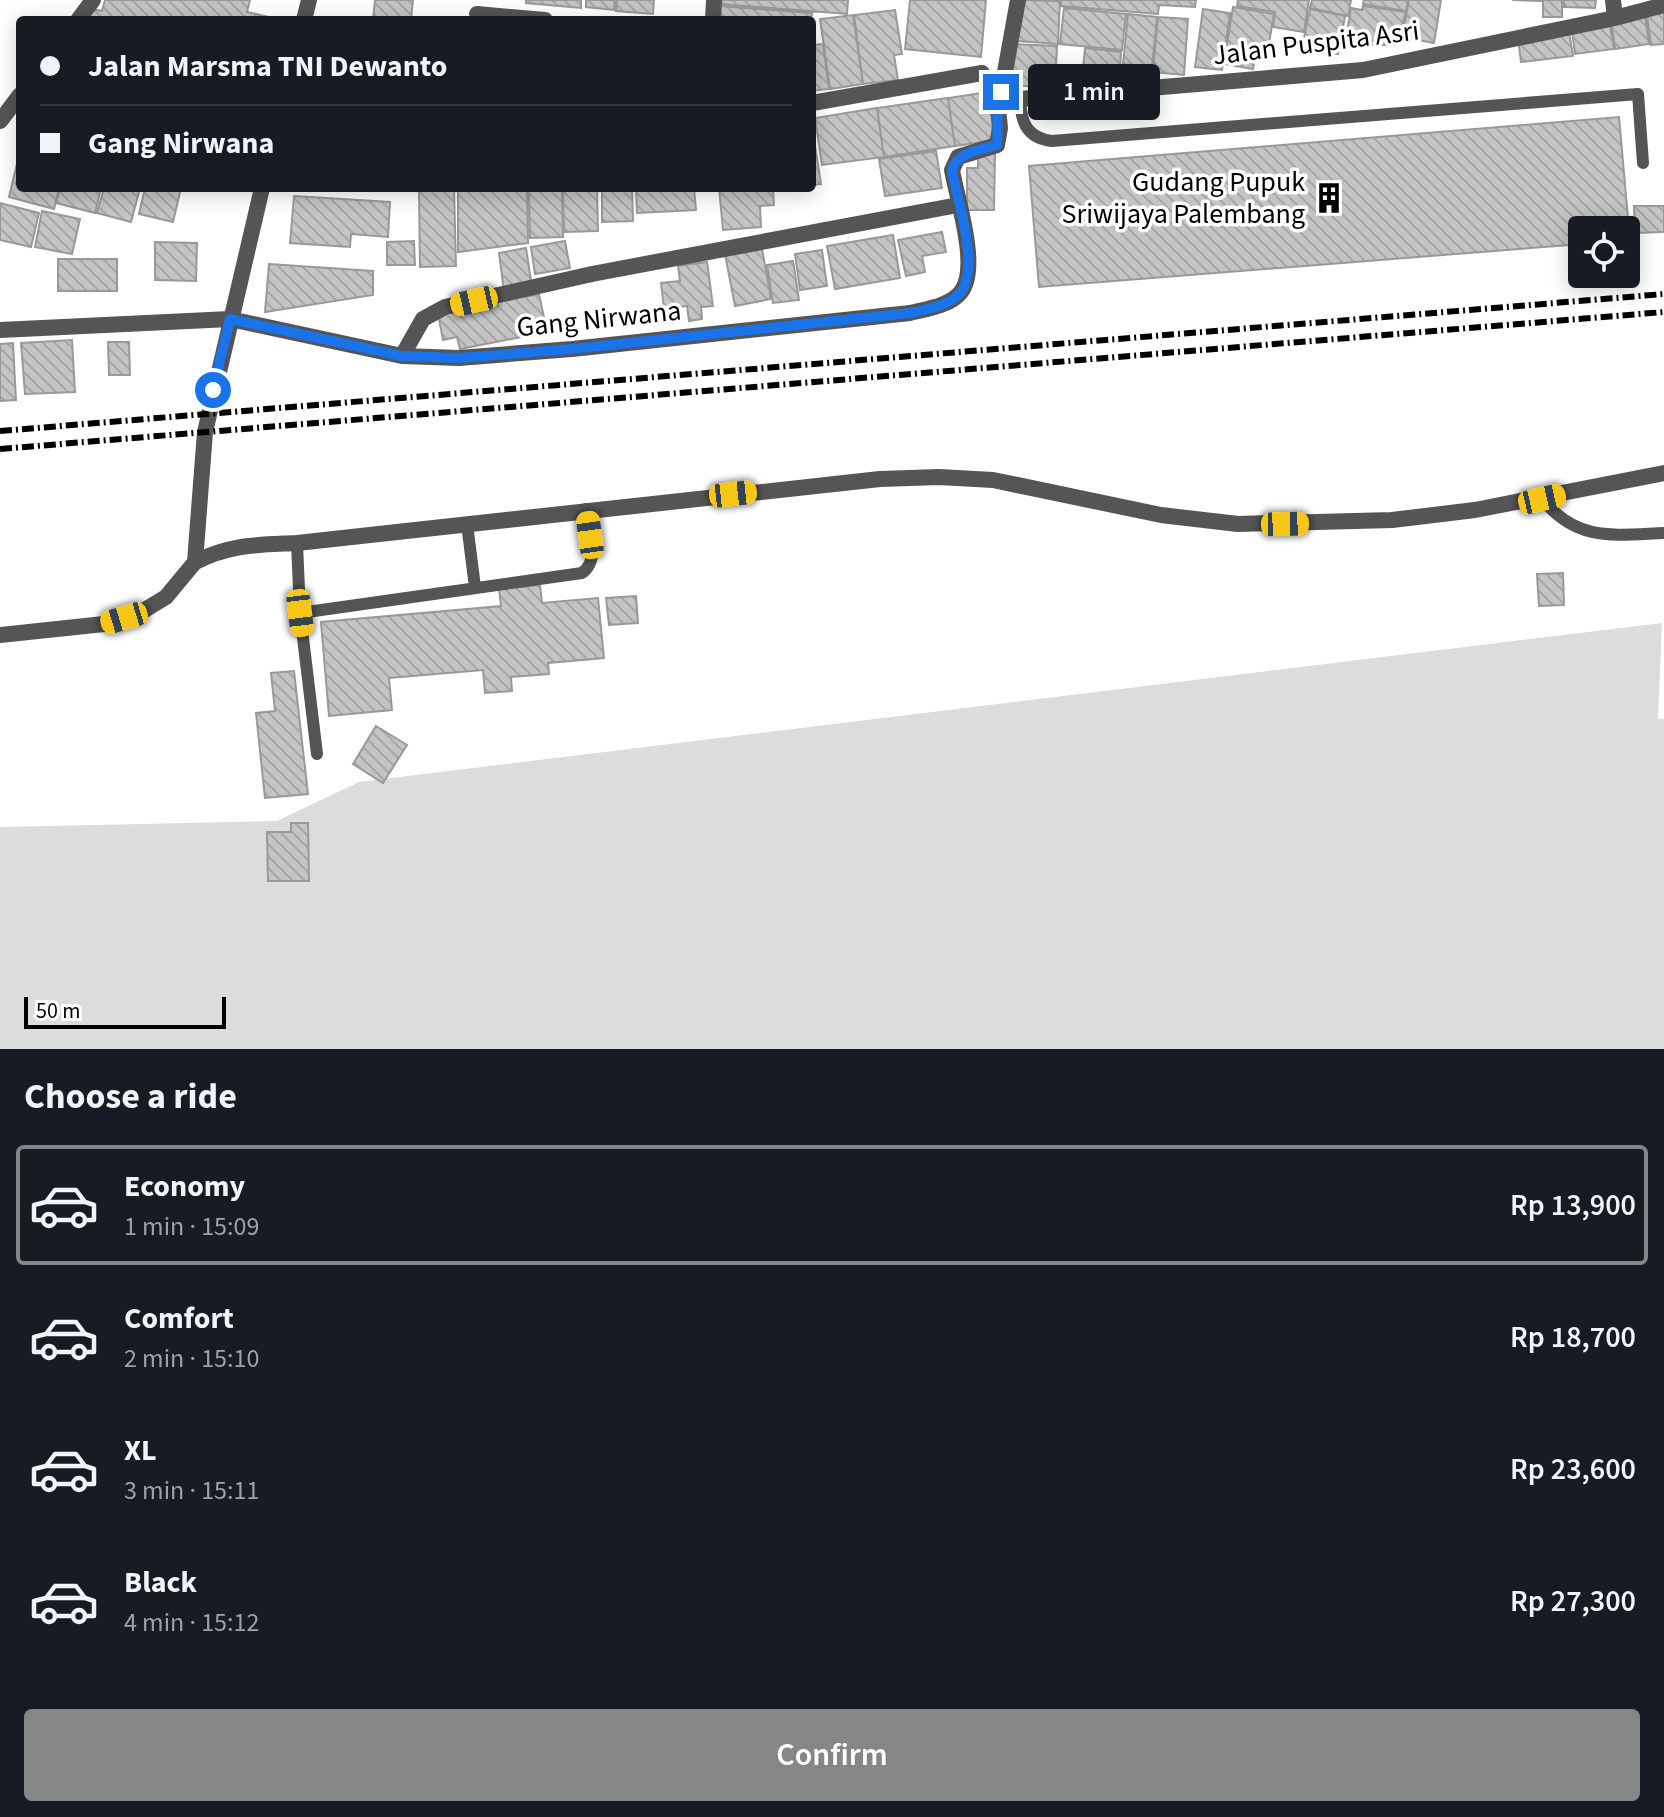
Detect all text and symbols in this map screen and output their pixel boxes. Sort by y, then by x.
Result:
street label: Jalan Puspita Asri [1210,10,1422,76]
text: Jalan Marsma TNI Dewanto [88,45,447,88]
callout: 1 min [1029,64,1161,120]
text: 1 min [1063,73,1125,110]
route end [983,74,1019,110]
text: Gang Nirwana [88,122,274,165]
place label: Gudang Pupuk Sriwijaya Palembang [1062,162,1305,234]
building icon: Gudang Pupuk Sriwijaya Palembang [1312,181,1346,215]
map controls [1568,216,1640,288]
button: locate [1568,216,1640,288]
car [448,284,500,318]
street label: Gang Nirwana [515,290,683,348]
route start [195,372,231,408]
car [708,480,758,508]
car [1516,482,1568,516]
car [575,510,605,560]
car [1261,512,1309,536]
car [285,588,315,638]
car [98,600,150,636]
scale bar [24,993,226,1029]
text: 50 m [36,995,81,1027]
text: Choose a ride [24,1071,237,1122]
text: Economy [124,1165,245,1208]
icon: car [28,1169,100,1241]
text: Rp 13,900 [1510,1184,1636,1227]
text: 1 min · 15:09 [124,1208,259,1245]
text: Comfort [124,1297,234,1340]
icon: car [28,1301,100,1373]
text: Rp 18,700 [1510,1316,1636,1359]
text: 2 min · 15:10 [124,1340,259,1377]
text: XL [124,1429,157,1472]
icon: car [28,1433,100,1505]
text: Rp 23,600 [1510,1448,1636,1491]
text: 3 min · 15:11 [124,1472,259,1509]
text: Black [124,1561,197,1604]
icon: car [28,1565,100,1637]
text: Rp 27,300 [1510,1580,1636,1623]
text: 4 min · 15:12 [124,1604,259,1641]
button: Confirm [24,1709,1640,1801]

